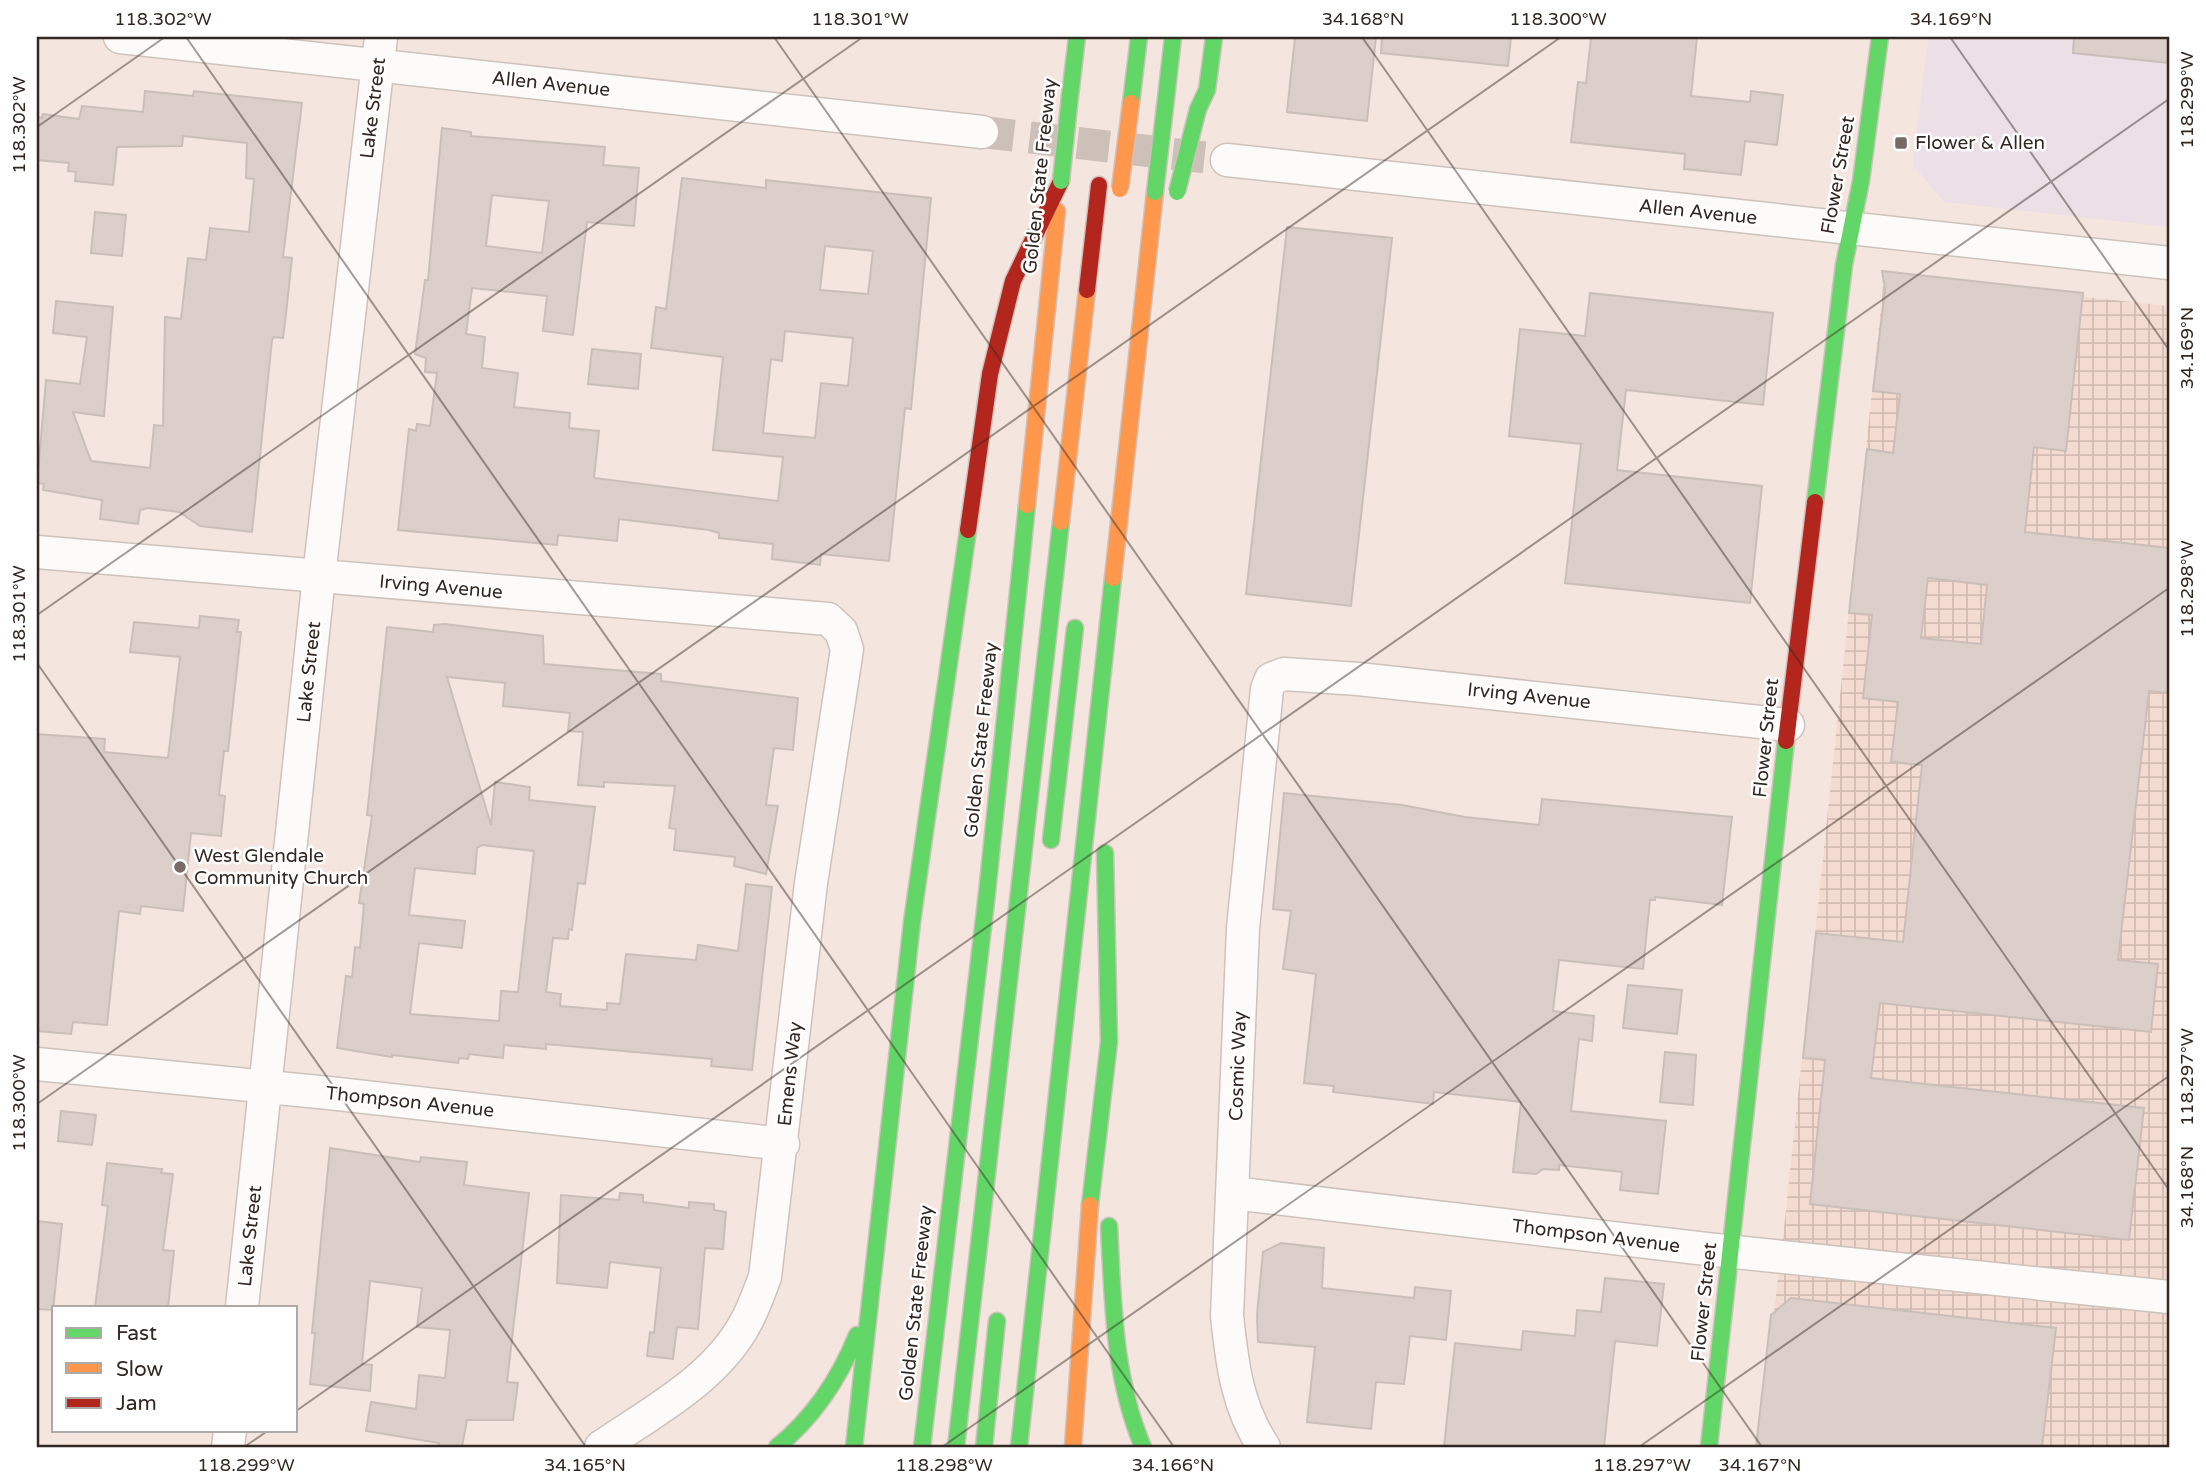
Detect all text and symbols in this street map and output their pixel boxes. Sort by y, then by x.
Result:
text: 118.302°W [114,8,212,30]
text: 118.301°W [811,8,909,30]
text: 34.168°N [1322,8,1404,30]
text: 118.300°W [1509,8,1607,30]
text: 34.169°N [1910,8,1992,30]
text: 118.299°W [2176,51,2198,149]
street label: Lake Street [356,56,390,160]
street label: Allen Avenue [491,67,611,101]
text: 118.302°W [8,76,30,174]
street label: Golden State Freeway [1019,77,1061,275]
street label: Flower Street [1817,114,1859,236]
place label: Flower & Allen [1915,132,2045,154]
marker: Flower & Allen [1893,135,1909,151]
street label: Allen Avenue [1638,195,1758,229]
text: 34.169°N [2176,307,2198,389]
text: 118.298°W [2176,540,2198,638]
text: 118.301°W [8,565,30,663]
street label: Irving Avenue [378,571,504,603]
street label: Lake Street [293,620,325,724]
street label: Golden State Freeway [960,641,1002,839]
street label: Flower Street [1749,677,1783,799]
street label: Irving Avenue [1466,679,1592,713]
place label: West Glendale Community Church [194,845,368,889]
marker: West Glendale Community Church [172,859,188,875]
street label: Cosmic Way [1225,1011,1251,1121]
street label: Emens Way [774,1021,806,1127]
text: 118.297°W [2176,1028,2198,1126]
text: 118.300°W [8,1054,30,1152]
street label: Thompson Avenue [325,1082,495,1122]
text: 34.168°N [2176,1146,2198,1228]
street label: Lake Street [234,1184,266,1288]
street label: Golden State Freeway [895,1204,937,1402]
street label: Thompson Avenue [1511,1215,1681,1257]
street label: Flower Street [1687,1241,1721,1363]
legend [52,1306,298,1432]
text: Fast [116,1321,157,1346]
text: Slow [116,1357,164,1382]
text: Jam [116,1391,157,1416]
text: 118.299°W [197,1454,295,1476]
text: 34.165°N [544,1454,626,1476]
text: 118.298°W [895,1454,993,1476]
text: 34.166°N [1132,1454,1214,1476]
text: 118.297°W [1593,1454,1691,1476]
text: 34.167°N [1719,1454,1801,1476]

